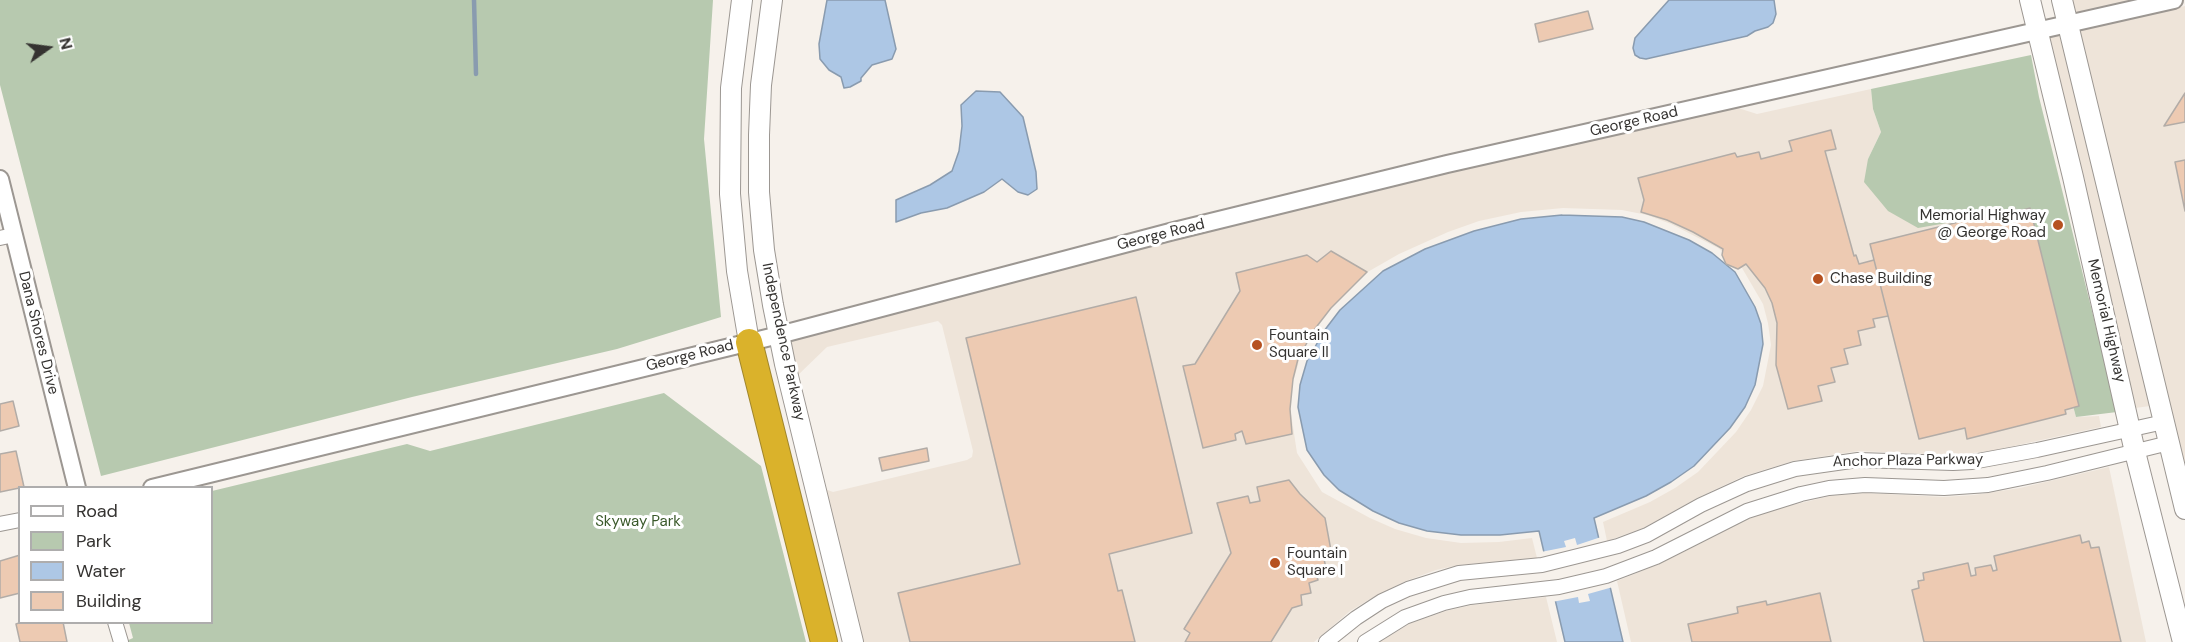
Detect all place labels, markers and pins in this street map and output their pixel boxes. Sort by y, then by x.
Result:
place label: Memorial Highway @ George Road [1920,207,2046,242]
marker: Memorial Highway @ George Road [2051,218,2065,232]
place label: Chase Building [1830,270,1932,288]
marker: Chase Building [1811,272,1825,286]
place label: Fountain Square II [1269,327,1329,362]
marker: Fountain Square II [1250,338,1264,352]
place label: Fountain Square I [1287,545,1347,580]
marker: Fountain Square I [1268,556,1282,570]

